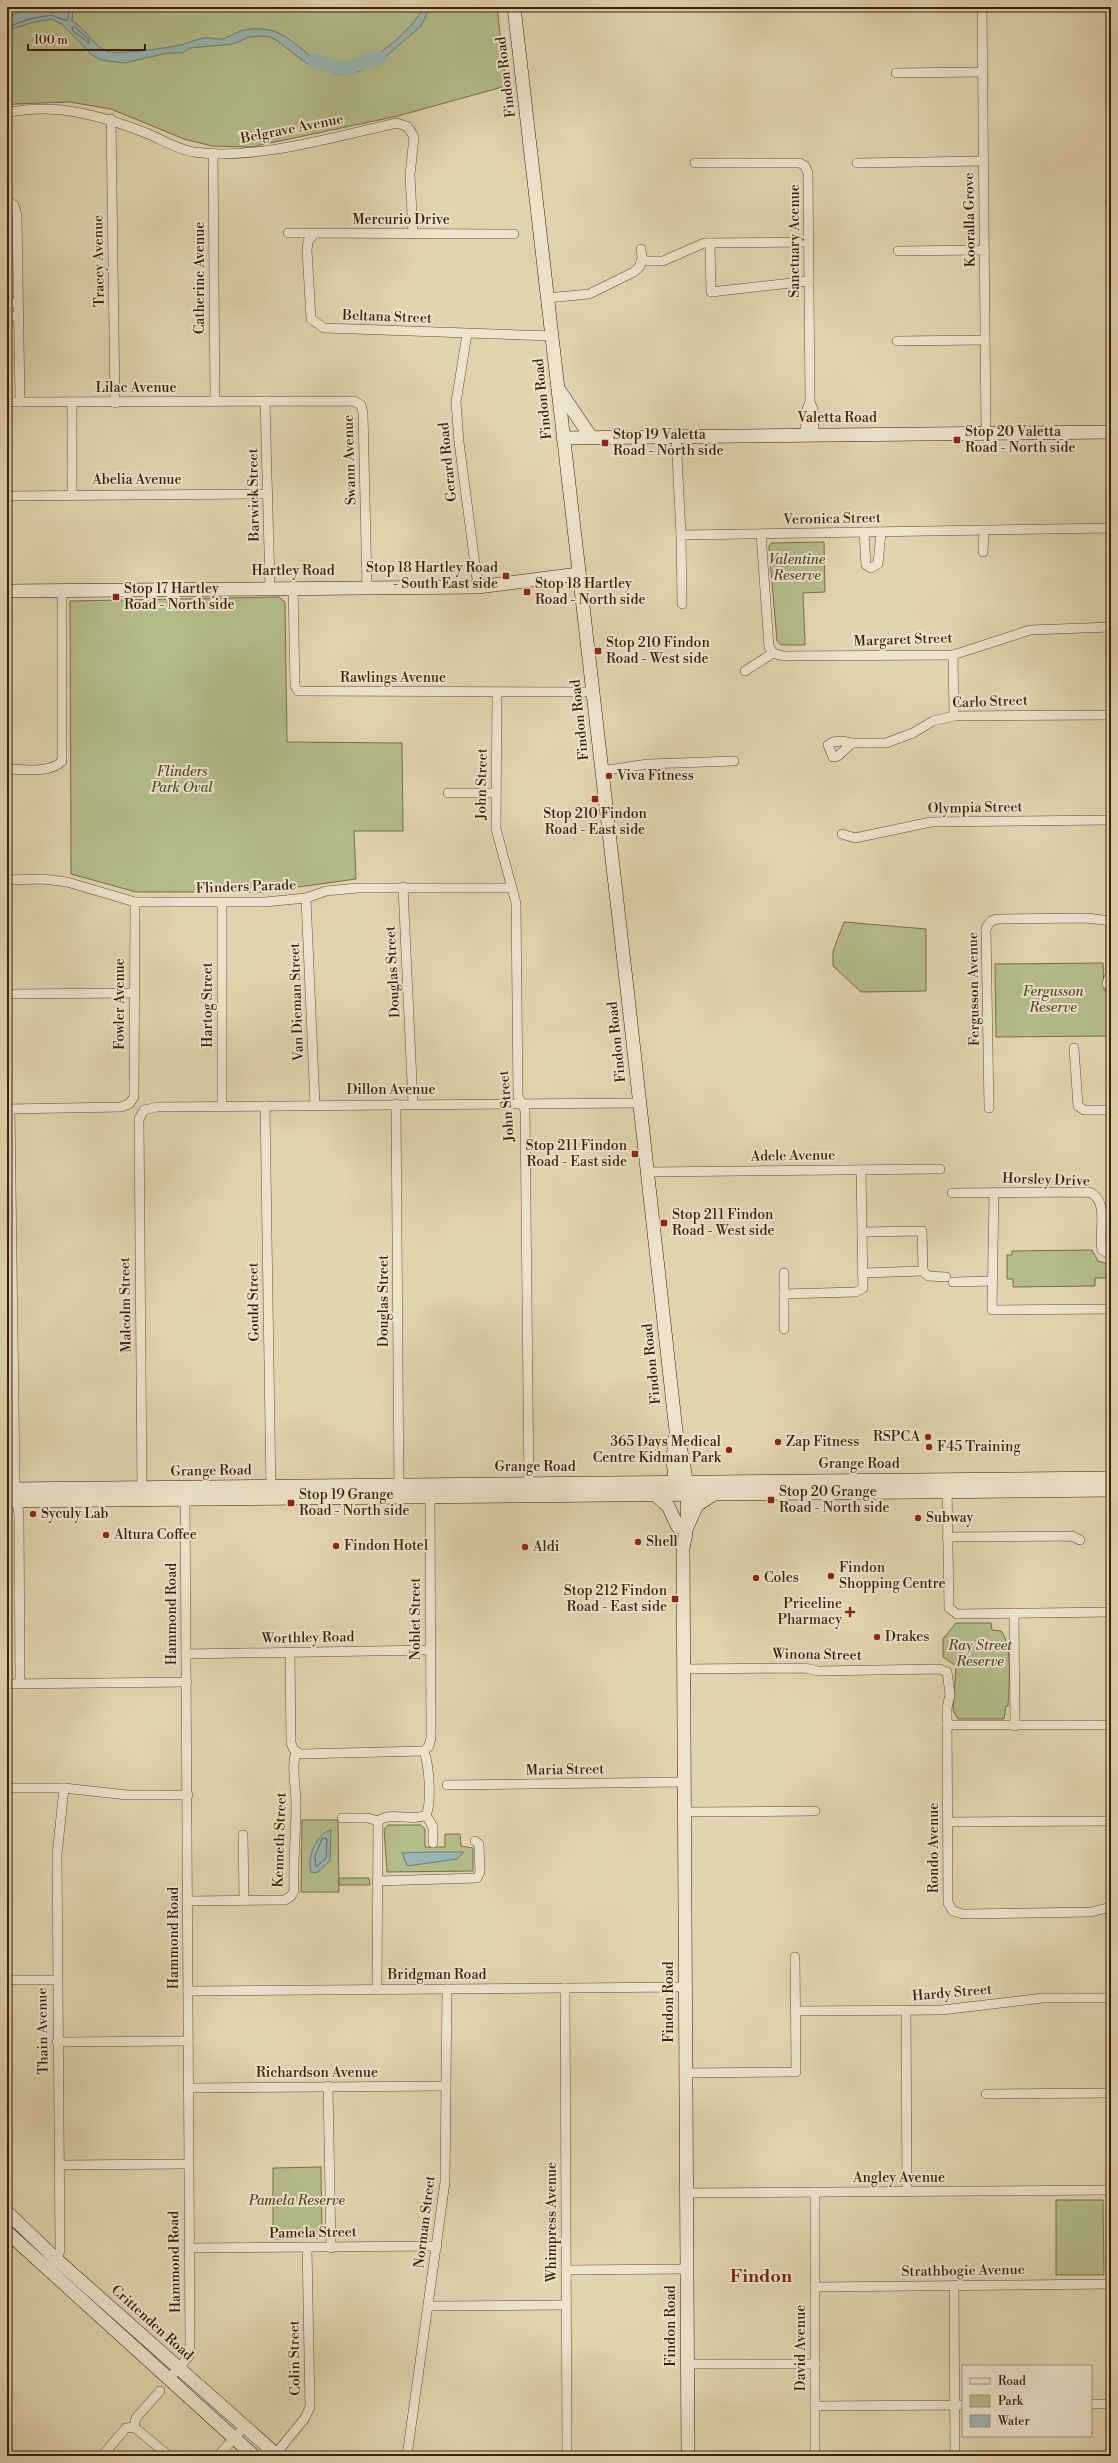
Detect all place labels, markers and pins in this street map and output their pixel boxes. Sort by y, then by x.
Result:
place label: Stop 20 Valetta Road - North side [965,423,1075,457]
place label: Stop 19 Valetta Road - North side [613,426,723,460]
marker: Stop 20 Valetta Road - North side [952,435,962,445]
marker: Stop 19 Valetta Road - North side [600,438,610,448]
place label: Stop 18 Hartley Road - South East side [366,559,498,593]
marker: Stop 18 Hartley Road - South East side [501,571,511,581]
place label: Stop 18 Hartley Road - North side [535,575,645,609]
place label: Stop 17 Hartley Road - North side [124,580,234,614]
marker: Stop 18 Hartley Road - North side [522,587,532,597]
marker: Stop 17 Hartley Road - North side [111,592,121,602]
place label: Stop 210 Findon Road - West side [606,634,710,668]
marker: Stop 210 Findon Road - West side [593,646,603,656]
place label: Viva Fitness [616,767,694,785]
marker: Viva Fitness [604,771,614,781]
marker: Stop 210 Findon Road - East side [590,794,600,804]
place label: Stop 210 Findon Road - East side [543,805,648,839]
place label: Stop 211 Findon Road - East side [526,1137,628,1171]
marker: Stop 211 Findon Road - East side [630,1149,640,1159]
place label: Stop 211 Findon Road - West side [672,1206,775,1240]
marker: Stop 211 Findon Road - West side [659,1218,669,1228]
place label: RSPCA [873,1428,920,1446]
marker: RSPCA [923,1432,933,1442]
place label: 365 Days Medical Centre Kidman Park [593,1433,722,1467]
place label: Zap Fitness [786,1433,859,1451]
marker: Zap Fitness [773,1437,783,1447]
place label: F45 Training [937,1438,1021,1456]
marker: F45 Training [924,1442,934,1452]
marker: 365 Days Medical Centre Kidman Park [724,1445,734,1455]
place label: Stop 20 Grange Road - North side [779,1483,889,1517]
place label: Stop 19 Grange Road - North side [299,1486,409,1520]
marker: Stop 20 Grange Road - North side [766,1495,776,1505]
marker: Stop 19 Grange Road - North side [286,1498,296,1508]
place label: Syculy Lab [41,1505,109,1523]
marker: Syculy Lab [28,1509,38,1519]
place label: Subway [926,1509,974,1527]
marker: Subway [913,1513,923,1523]
place label: Altura Coffee [113,1526,197,1544]
marker: Altura Coffee [101,1530,111,1540]
place label: Shell [646,1533,678,1551]
place label: Findon Hotel [344,1537,428,1555]
marker: Shell [633,1537,643,1547]
place label: Aldi [532,1538,560,1556]
marker: Findon Hotel [331,1541,341,1551]
marker: Aldi [520,1542,530,1552]
place label: Findon Shopping Centre [839,1559,946,1593]
place label: Coles [764,1569,799,1587]
marker: Findon Shopping Centre [826,1571,836,1581]
marker: Coles [751,1573,761,1583]
place label: Stop 212 Findon Road - East side [564,1582,668,1616]
marker: Stop 212 Findon Road - East side [670,1594,680,1604]
place label: Priceline Pharmacy [777,1595,842,1629]
marker: Priceline Pharmacy [845,1607,855,1617]
place label: Drakes [885,1628,929,1646]
marker: Drakes [872,1632,882,1642]

